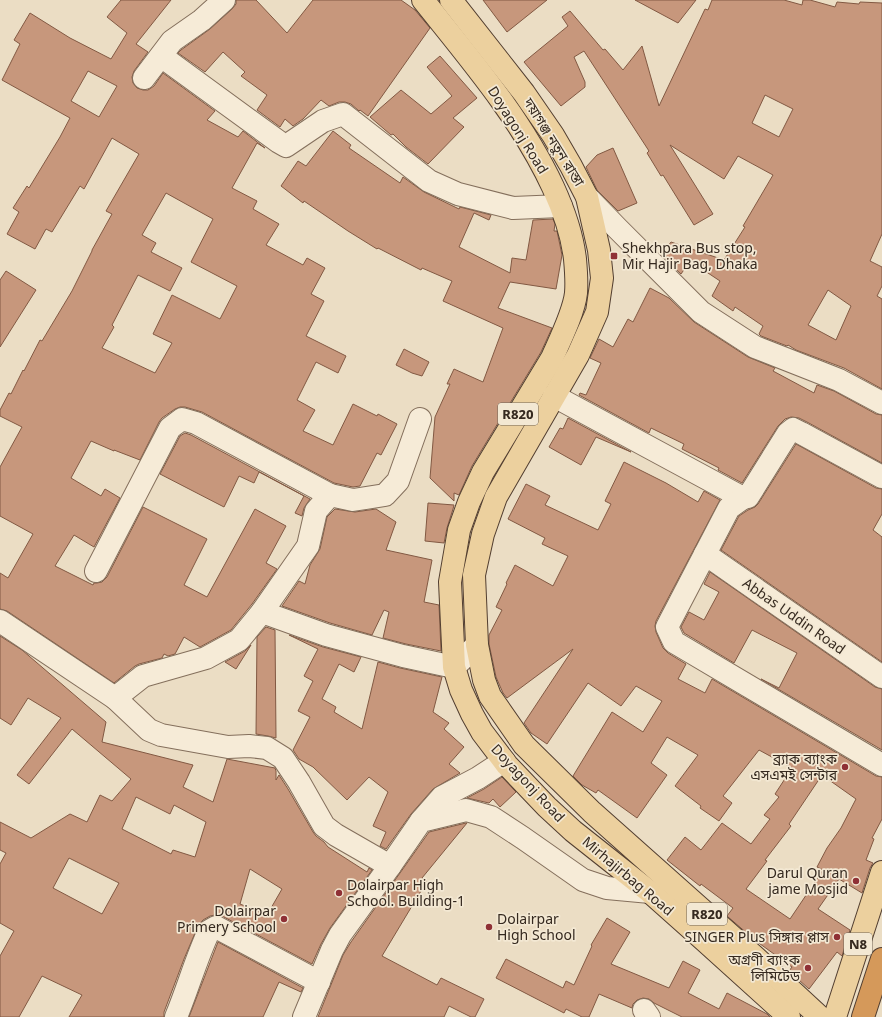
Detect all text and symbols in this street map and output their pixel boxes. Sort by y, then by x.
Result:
street label: Doyagonj Road [482,83,551,178]
street label: দয়াগঞ্জ নতুন রাস্তা [517,94,588,191]
place label: Shekhpara Bus stop, Mir Hajir Bag, Dhaka [622,240,758,275]
marker: Shekhpara Bus stop, Mir Hajir Bag, Dhaka [609,251,619,261]
road number: R820 [498,403,538,425]
street label: Abbas Uddin Road [738,575,848,660]
street label: Doyagonj Road [486,741,568,827]
place label: ব্র্যাক ব্যাংক এসএমই সেন্টার [751,751,838,786]
marker: ব্র্যাক ব্যাংক এসএমই সেন্টার [840,762,850,772]
street label: Mirhajirbag Road [577,833,677,921]
place label: Darul Quran jame Mosjid [767,865,848,900]
marker: Darul Quran jame Mosjid [851,876,861,886]
place label: Dolairpar High School. Building-1 [347,877,465,912]
marker: Dolairpar High School. Building-1 [334,888,344,898]
place label: Dolairpar Primery School [177,903,276,938]
road number: R820 [687,903,727,925]
place label: Dolairpar High School [497,911,576,946]
marker: Dolairpar Primery School [279,914,289,924]
marker: Dolairpar High School [484,922,494,932]
place label: SINGER Plus সিঙ্গার প্লাস [684,929,829,948]
marker: SINGER Plus সিঙ্গার প্লাস [832,932,842,942]
road number: N8 [844,933,872,955]
place label: অগ্রণী ব্যাংক লিমিটেড [727,952,801,987]
marker: অগ্রণী ব্যাংক লিমিটেড [803,963,813,973]

